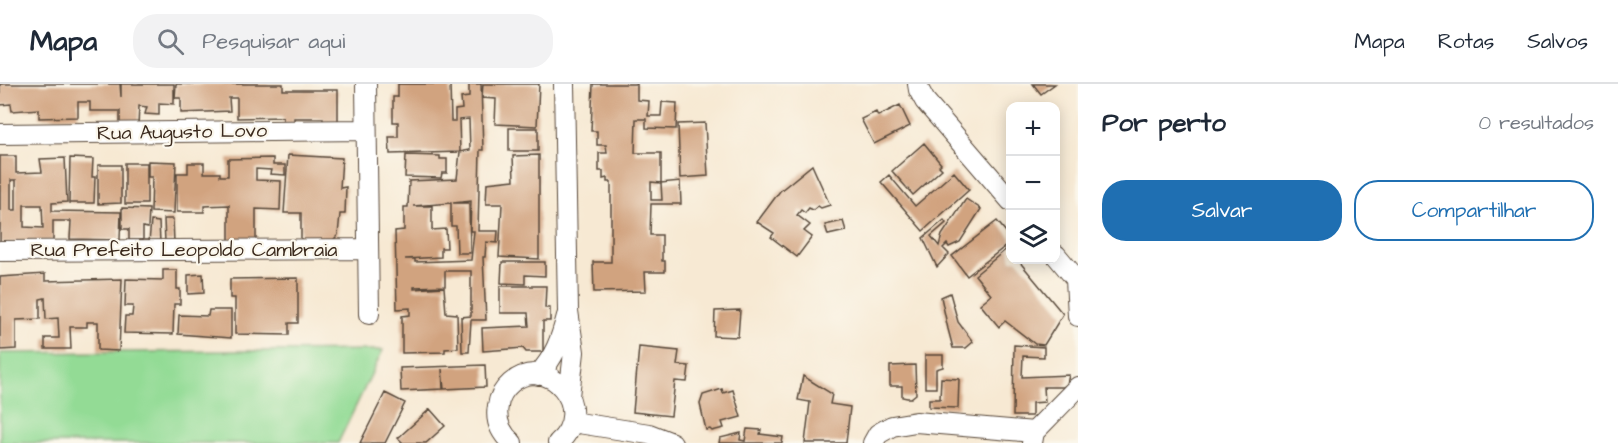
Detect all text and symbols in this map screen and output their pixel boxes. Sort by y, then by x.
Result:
search box [133,14,553,68]
text: Mapa [30,22,97,61]
icon: search [154,25,187,58]
text: Pesquisar aqui [202,26,345,57]
text: Mapa [1354,27,1405,56]
text: Rotas [1438,27,1494,56]
text: Salvos [1527,27,1588,56]
map controls [1006,102,1060,264]
button: + [1006,102,1060,156]
text: Por perto [1102,105,1226,141]
text: 0 resultados [1478,109,1594,137]
street label: Rua Augusto Lovo [97,117,267,148]
button: − [1006,156,1060,210]
button: Salvar [1102,180,1342,241]
button: Compartilhar [1354,180,1594,241]
button: layers [1006,210,1060,264]
street label: Rua Prefeito Leopoldo Cambraia [31,236,337,264]

